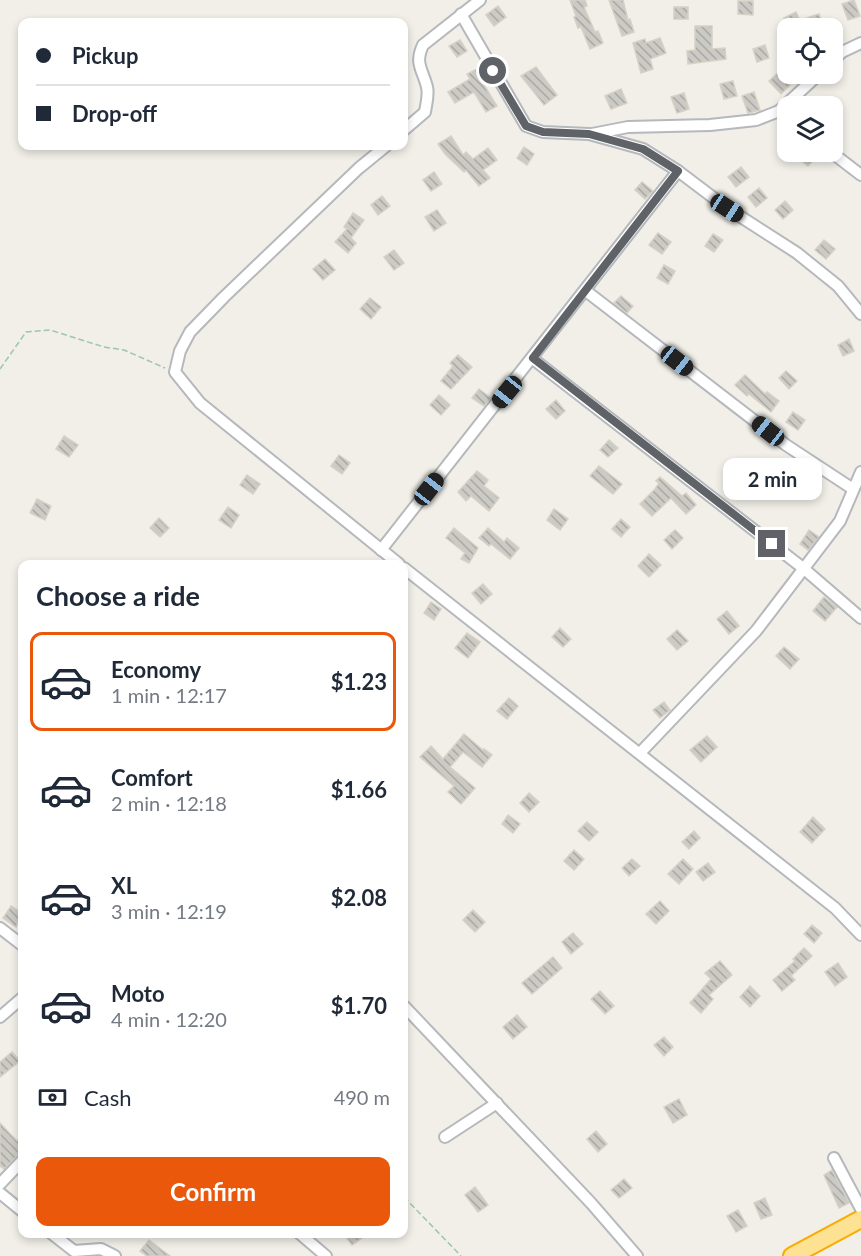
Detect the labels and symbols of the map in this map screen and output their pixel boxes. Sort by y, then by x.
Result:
route start [479,57,506,84]
car [707,191,747,225]
car [657,343,697,379]
car [489,372,525,412]
car [748,413,788,449]
callout: 2 min [722,457,822,499]
car [411,469,447,509]
route end [758,530,785,557]

